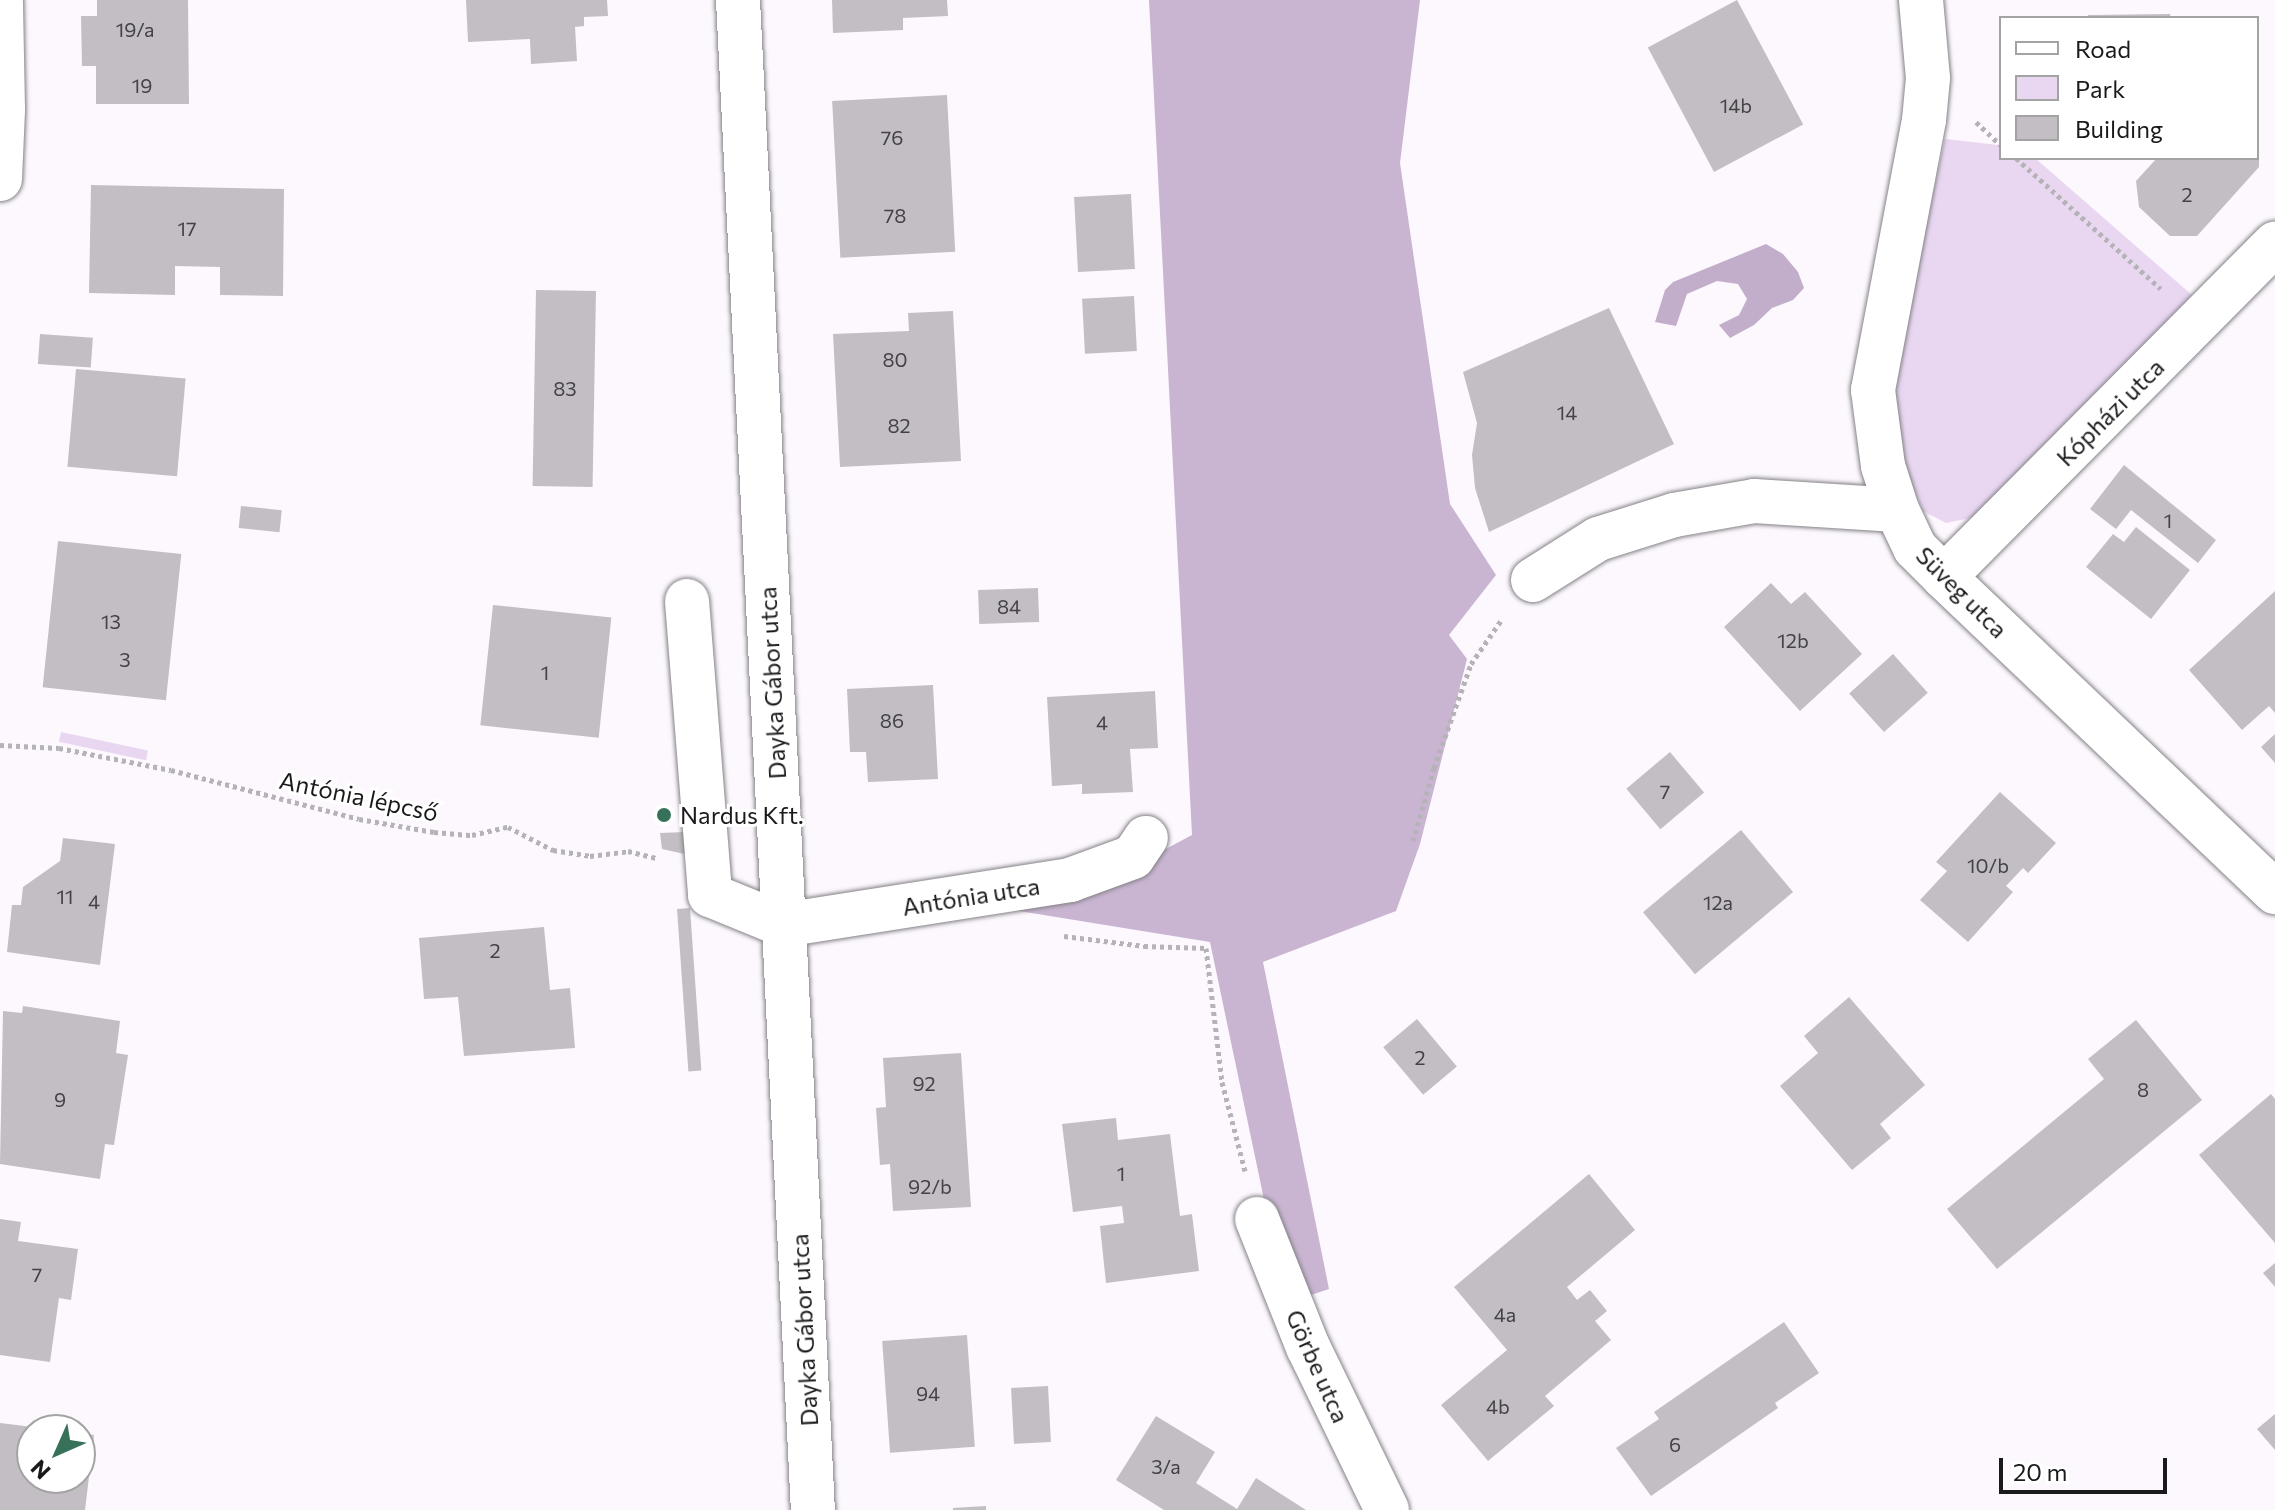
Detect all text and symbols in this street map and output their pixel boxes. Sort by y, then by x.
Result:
legend [1999,16,2259,160]
house number: 19/a [116,17,154,41]
text: Road [2075,34,2131,63]
house number: 19 [132,73,152,97]
text: Park [2075,74,2125,103]
house number: 14b [1720,93,1752,117]
text: Building [2075,114,2163,143]
house number: 76 [881,125,903,149]
house number: 2 [2181,182,2193,206]
house number: 78 [884,203,906,227]
house number: 17 [177,216,197,240]
house number: 80 [882,347,908,371]
street label: Kópházi utca [2050,352,2170,472]
house number: 83 [553,376,577,400]
house number: 14 [1557,400,1577,424]
house number: 82 [887,413,911,437]
house number: 1 [2164,508,2172,532]
street label: Süveg utca [1910,540,2014,644]
street label: Dayka Gábor utca [753,586,791,780]
house number: 84 [997,594,1021,618]
house number: 13 [101,609,121,633]
house number: 12b [1777,628,1809,652]
house number: 3 [119,647,131,671]
house number: 1 [541,660,549,684]
house number: 86 [880,708,904,732]
house number: 4 [1096,710,1108,734]
street label: Antónia lépcső [277,765,441,827]
house number: 7 [1660,779,1670,803]
place label: Nardus Kft. [680,801,804,829]
marker: Nardus Kft. [655,806,673,824]
house number: 10/b [1967,853,2009,877]
street label: Antónia utca [900,871,1042,921]
house number: 11 [56,884,74,908]
house number: 4 [88,889,100,913]
house number: 12a [1703,890,1733,914]
house number: 2 [489,938,501,962]
house number: 2 [1414,1045,1426,1069]
house number: 92 [912,1071,936,1095]
house number: 8 [2137,1077,2149,1101]
house number: 9 [54,1087,66,1111]
house number: 1 [1117,1161,1125,1185]
house number: 92/b [908,1174,952,1198]
street label: Dayka Gábor utca [785,1233,823,1427]
house number: 7 [32,1262,42,1286]
house number: 4a [1494,1302,1516,1326]
street label: Görbe utca [1280,1305,1356,1427]
house number: 94 [916,1381,940,1405]
house number: 4b [1486,1394,1510,1418]
north arrow [16,1414,96,1494]
house number: 6 [1669,1432,1681,1456]
scale bar [2003,1442,2171,1492]
house number: 3/a [1151,1454,1181,1478]
text: N [25,1455,55,1485]
text: 20 m [2013,1457,2067,1486]

